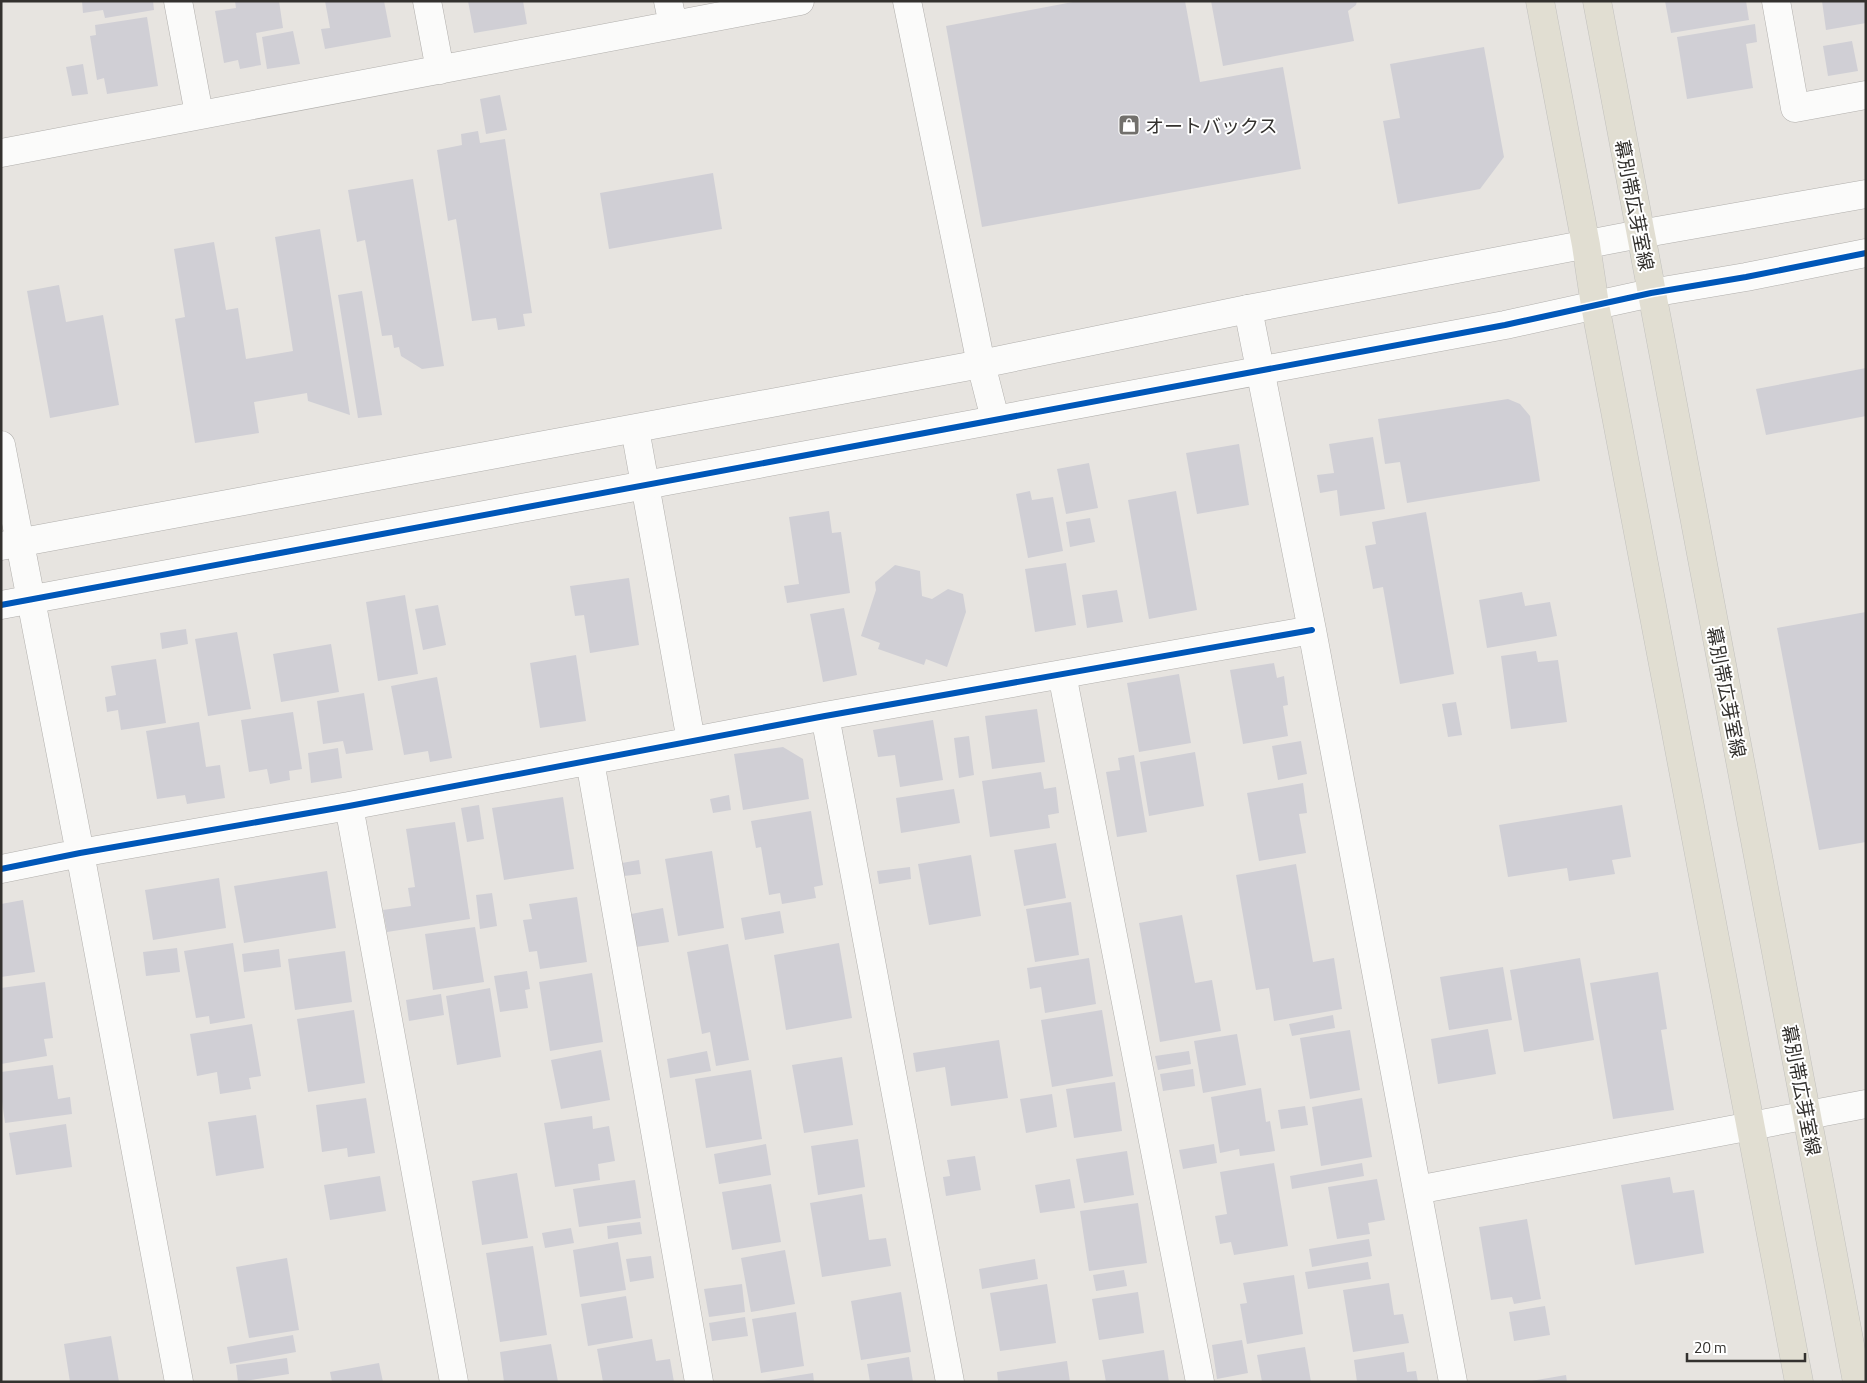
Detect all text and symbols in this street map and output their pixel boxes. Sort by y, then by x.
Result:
place label: オートバックス [1145,111,1277,140]
shop icon: オートバックス [1117,113,1141,137]
street label: 幕別帯広芽室線 [1608,137,1662,273]
street label: 幕別帯広芽室線 [1700,624,1754,760]
street label: 幕別帯広芽室線 [1775,1022,1829,1158]
scale bar [1687,1330,1804,1362]
text: 20 m [1694,1336,1727,1359]

